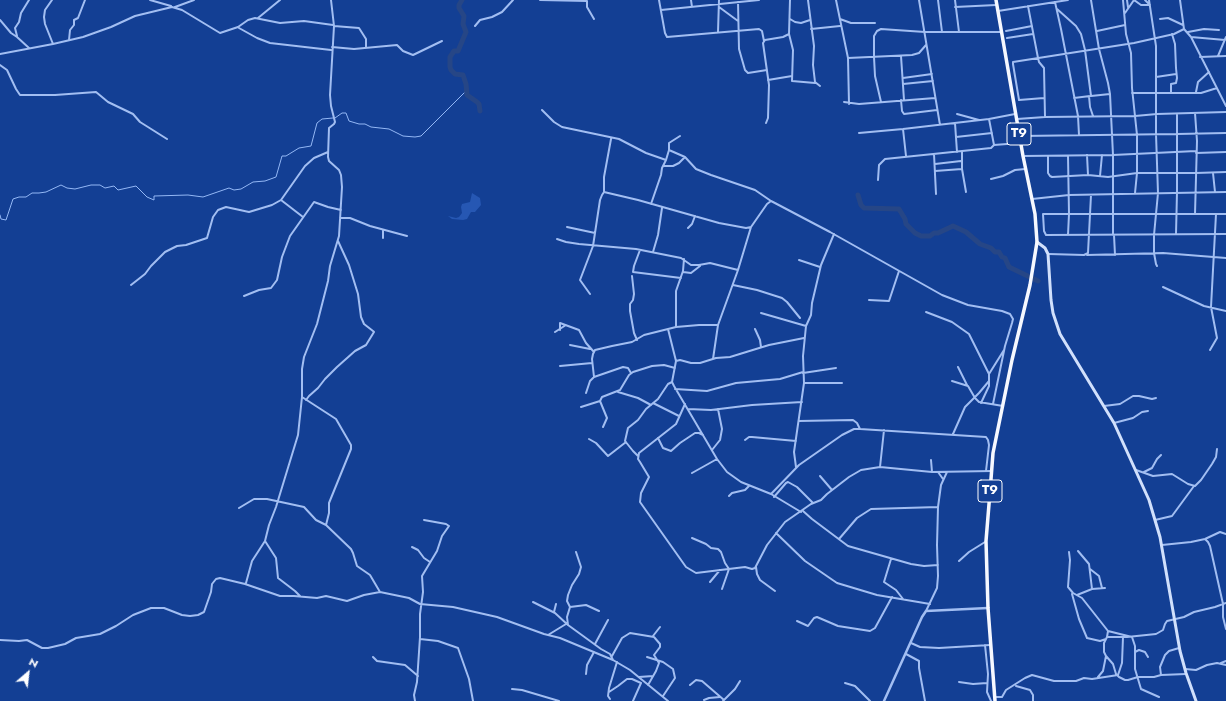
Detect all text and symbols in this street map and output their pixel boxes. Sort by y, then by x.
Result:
road number: T9 [1007,123,1031,145]
road number: T9 [978,480,1002,502]
north arrow [8,653,48,693]
text: N [26,653,41,672]

